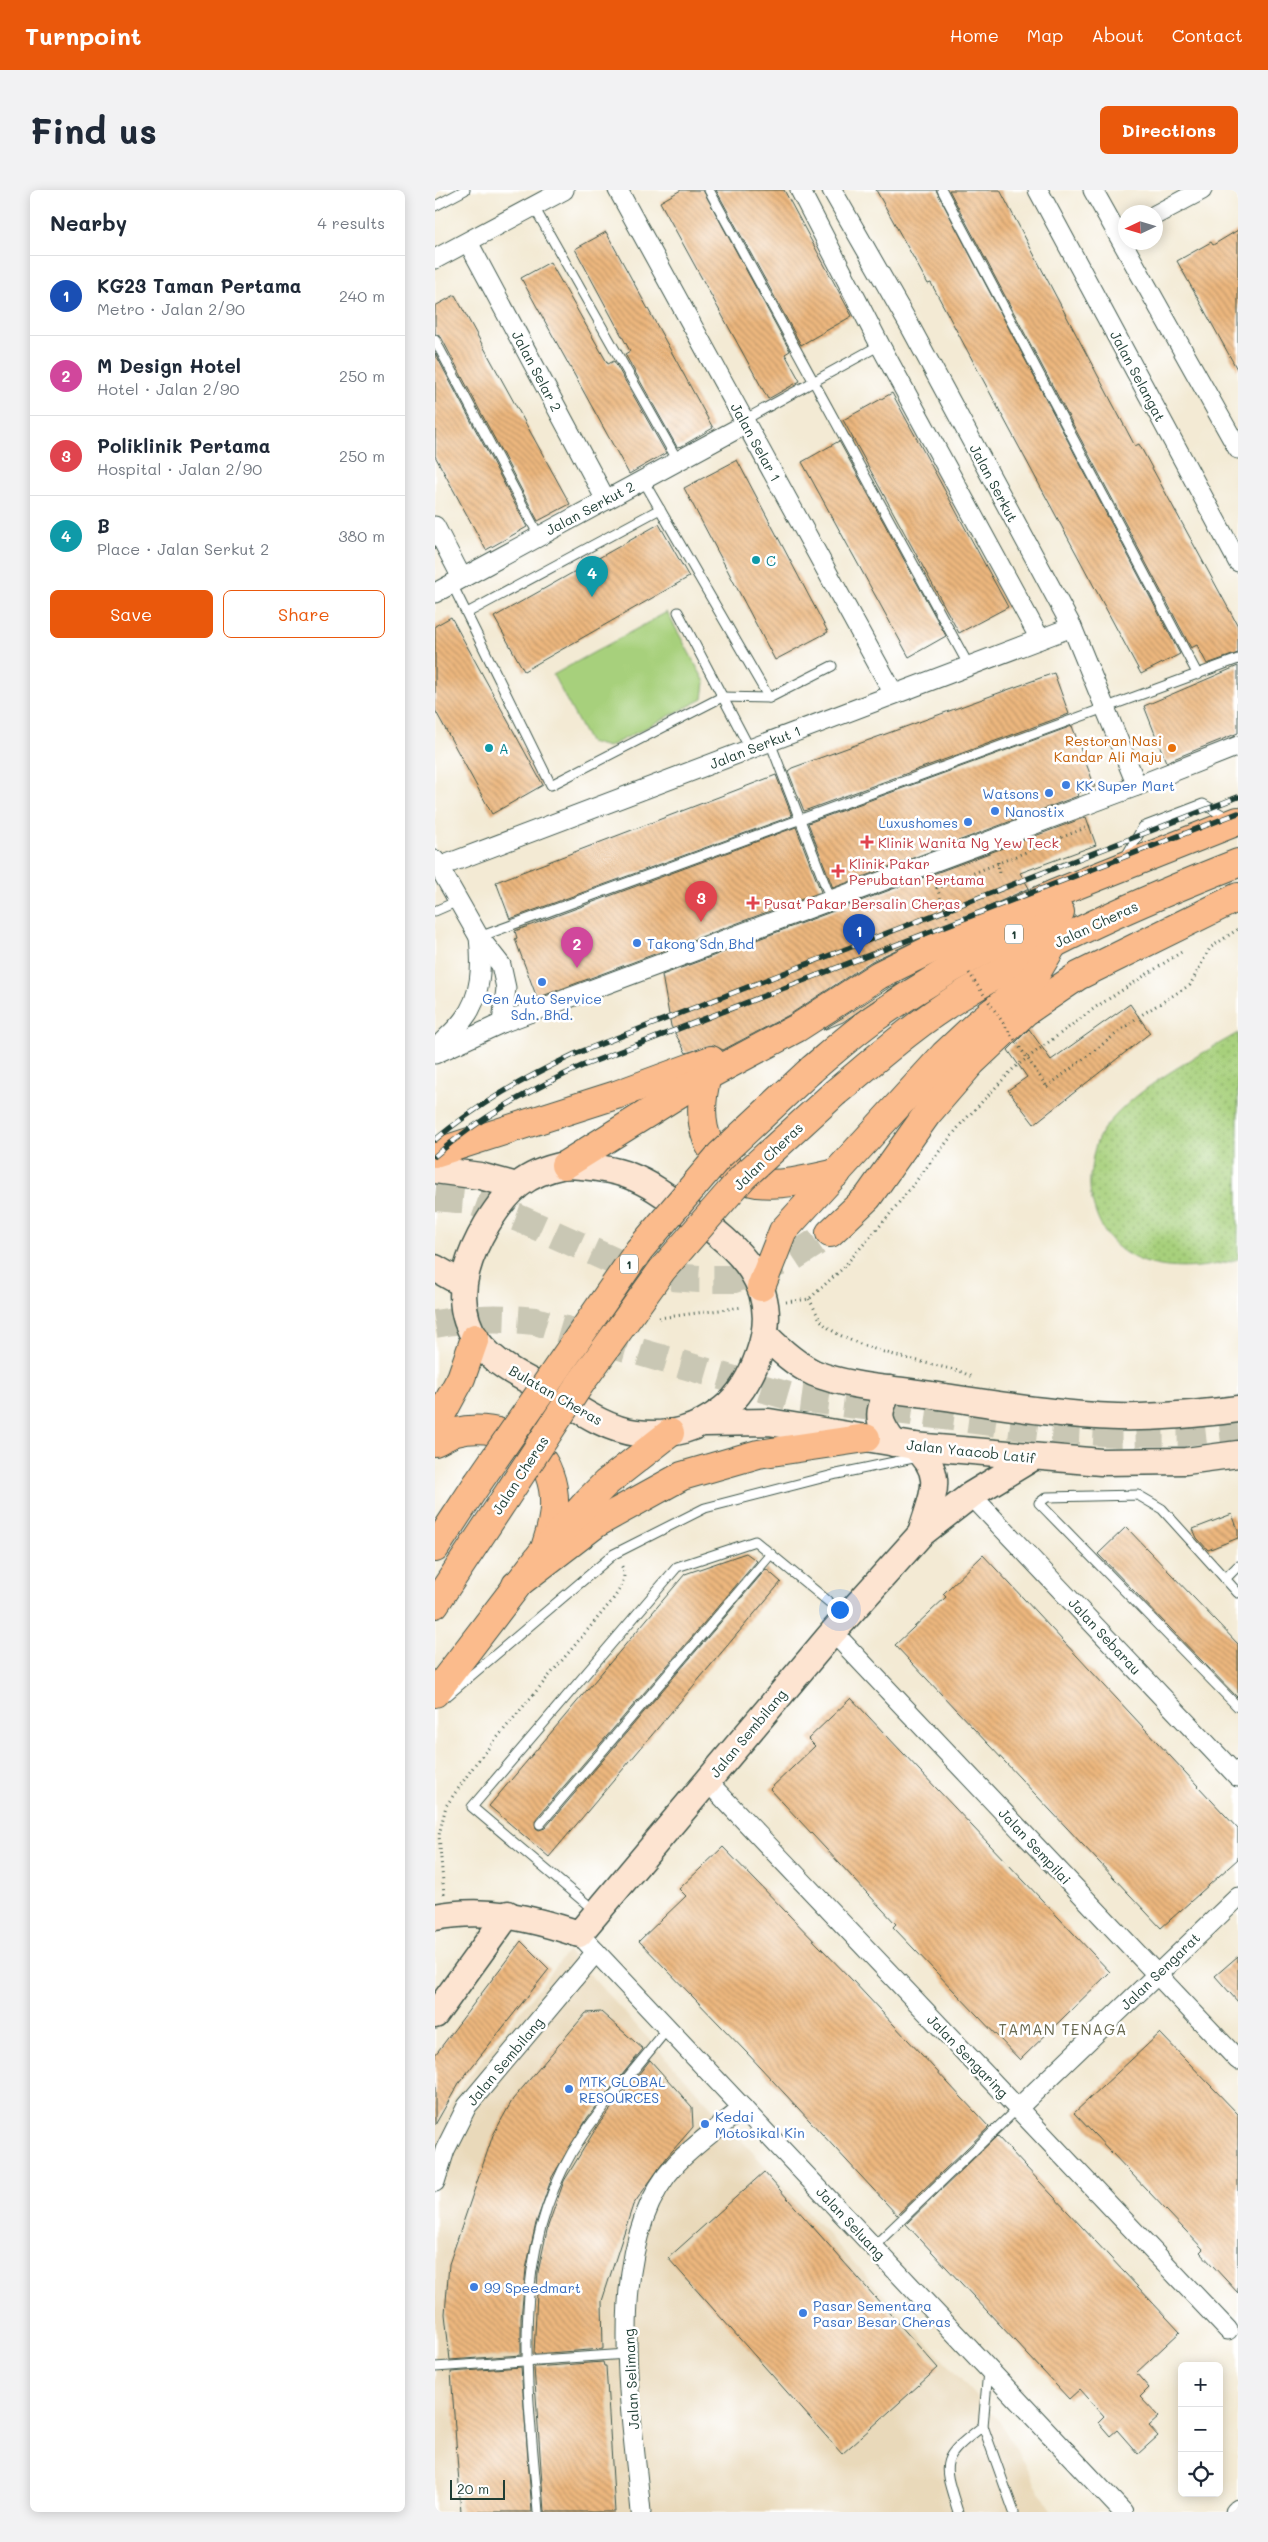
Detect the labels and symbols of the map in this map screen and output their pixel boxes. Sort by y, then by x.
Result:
north arrow [1118,205,1163,250]
street label: Jalan Selar 2 [508,327,566,415]
street label: Jalan Selangat [1106,327,1170,425]
street label: Jalan Selar 1 [726,399,786,485]
street label: Jalan Serkut [965,441,1023,525]
street label: Jalan Serkut 2 [542,477,638,539]
place label: C [766,551,776,570]
marker: C [750,554,762,566]
pin: 4 [576,556,608,597]
street label: Jalan Serkut 1 [707,721,803,773]
place label: Restoran Nasi Kandar Ali Maju [1054,731,1162,766]
place label: A [499,739,509,758]
marker: A [483,742,495,754]
marker: Restoran Nasi Kandar Ali Maju [1166,742,1178,754]
place label: KK Super Mart [1076,776,1175,795]
marker: KK Super Mart [1060,779,1072,791]
place label: Watsons [982,784,1039,803]
marker: Watsons [1043,787,1055,799]
place label: Nanostix [1005,802,1065,821]
marker: Nanostix [989,805,1001,817]
place label: Luxushomes [879,813,958,832]
marker: Luxushomes [962,816,974,828]
place label: Klinik Wanita Ng Yew Teck [878,833,1059,852]
marker: Klinik Wanita Ng Yew Teck [860,835,874,849]
place label: Klinik Pakar Perubatan Pertama [849,854,985,889]
marker: Klinik Pakar Perubatan Pertama [831,864,845,878]
pin: 3 [685,881,717,922]
place label: Pusat Pakar Bersalin Cheras [764,894,960,913]
marker: Pusat Pakar Bersalin Cheras [746,896,760,910]
street label: Jalan Cheras [1051,896,1141,952]
pin: 1 [843,914,875,955]
road number: 1 [1005,924,1023,944]
pin: 2 [561,927,593,968]
place label: Takong Sdn Bhd [647,934,754,953]
marker: Takong Sdn Bhd [631,937,643,949]
marker: Gen Auto Service Sdn. Bhd. [536,976,548,988]
place label: Gen Auto Service Sdn. Bhd. [482,989,602,1024]
street label: Jalan Cheras [729,1118,807,1194]
road number: 1 [620,1254,638,1274]
street label: Bulatan Cheras [506,1361,606,1429]
street label: Jalan Cheras [488,1432,552,1518]
street label: Jalan Yaacob Latif [906,1435,1037,1467]
street label: Jalan Sebarau [1064,1594,1146,1678]
your location [827,1597,853,1623]
street label: Jalan Sembilang [705,1685,791,1781]
street label: Jalan Sempilai [995,1804,1075,1888]
street label: Jalan Sengarat [1116,1928,1204,2014]
street label: Jalan Sengaring [923,2010,1013,2102]
street label: Jalan Sembilang [462,2013,548,2109]
district label: TAMAN TENAGA [999,2019,1127,2039]
place label: MTK GLOBAL RESOURCES [579,2072,666,2107]
marker: MTK GLOBAL RESOURCES [563,2083,575,2095]
place label: Kedai Motosikal Kin [715,2107,805,2142]
marker: Kedai Motosikal Kin [699,2118,711,2130]
street label: Jalan Seluang [812,2182,890,2264]
place label: 99 Speedmart [484,2278,581,2297]
marker: 99 Speedmart [468,2281,480,2293]
place label: Pasar Sementara Pasar Besar Cheras [813,2296,951,2331]
marker: Pasar Sementara Pasar Besar Cheras [797,2307,809,2319]
street label: Jalan Selimang [619,2328,643,2430]
scale bar [450,2477,505,2500]

